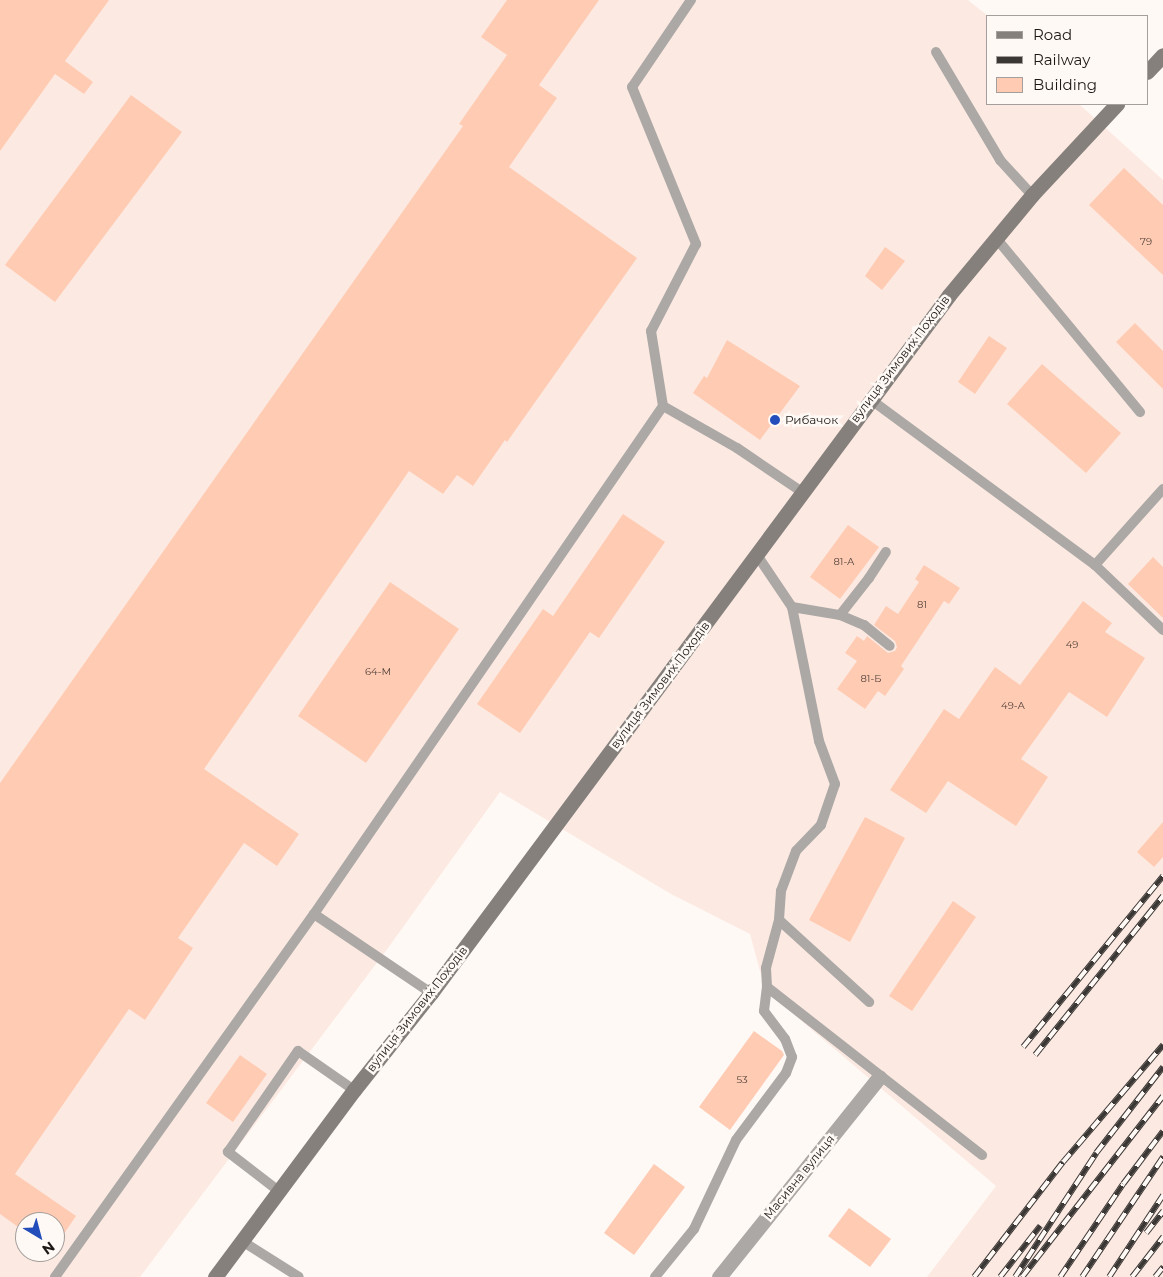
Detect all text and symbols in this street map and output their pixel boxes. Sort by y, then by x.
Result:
legend [986,15,1148,105]
text: Road [1033,25,1072,44]
text: Railway [1033,50,1090,69]
text: Building [1033,75,1097,94]
house number: 79 [1140,236,1152,248]
street label: вулиця Зимових Походів [847,293,953,425]
place label: Рибачок [785,413,838,427]
marker: Рибачок [769,414,781,426]
house number: 81-А [833,556,855,568]
house number: 81 [917,599,927,611]
street label: вулиця Зимових Походів [607,619,713,751]
house number: 49 [1066,639,1078,651]
house number: 64-М [365,666,391,678]
house number: 81-Б [860,673,882,685]
house number: 49-А [1001,700,1025,712]
street label: вулиця Зимових Походів [363,943,471,1075]
house number: 53 [736,1074,748,1086]
street label: Масивна вулиця [761,1132,837,1222]
north arrow [15,1212,65,1262]
text: N [38,1238,58,1259]

